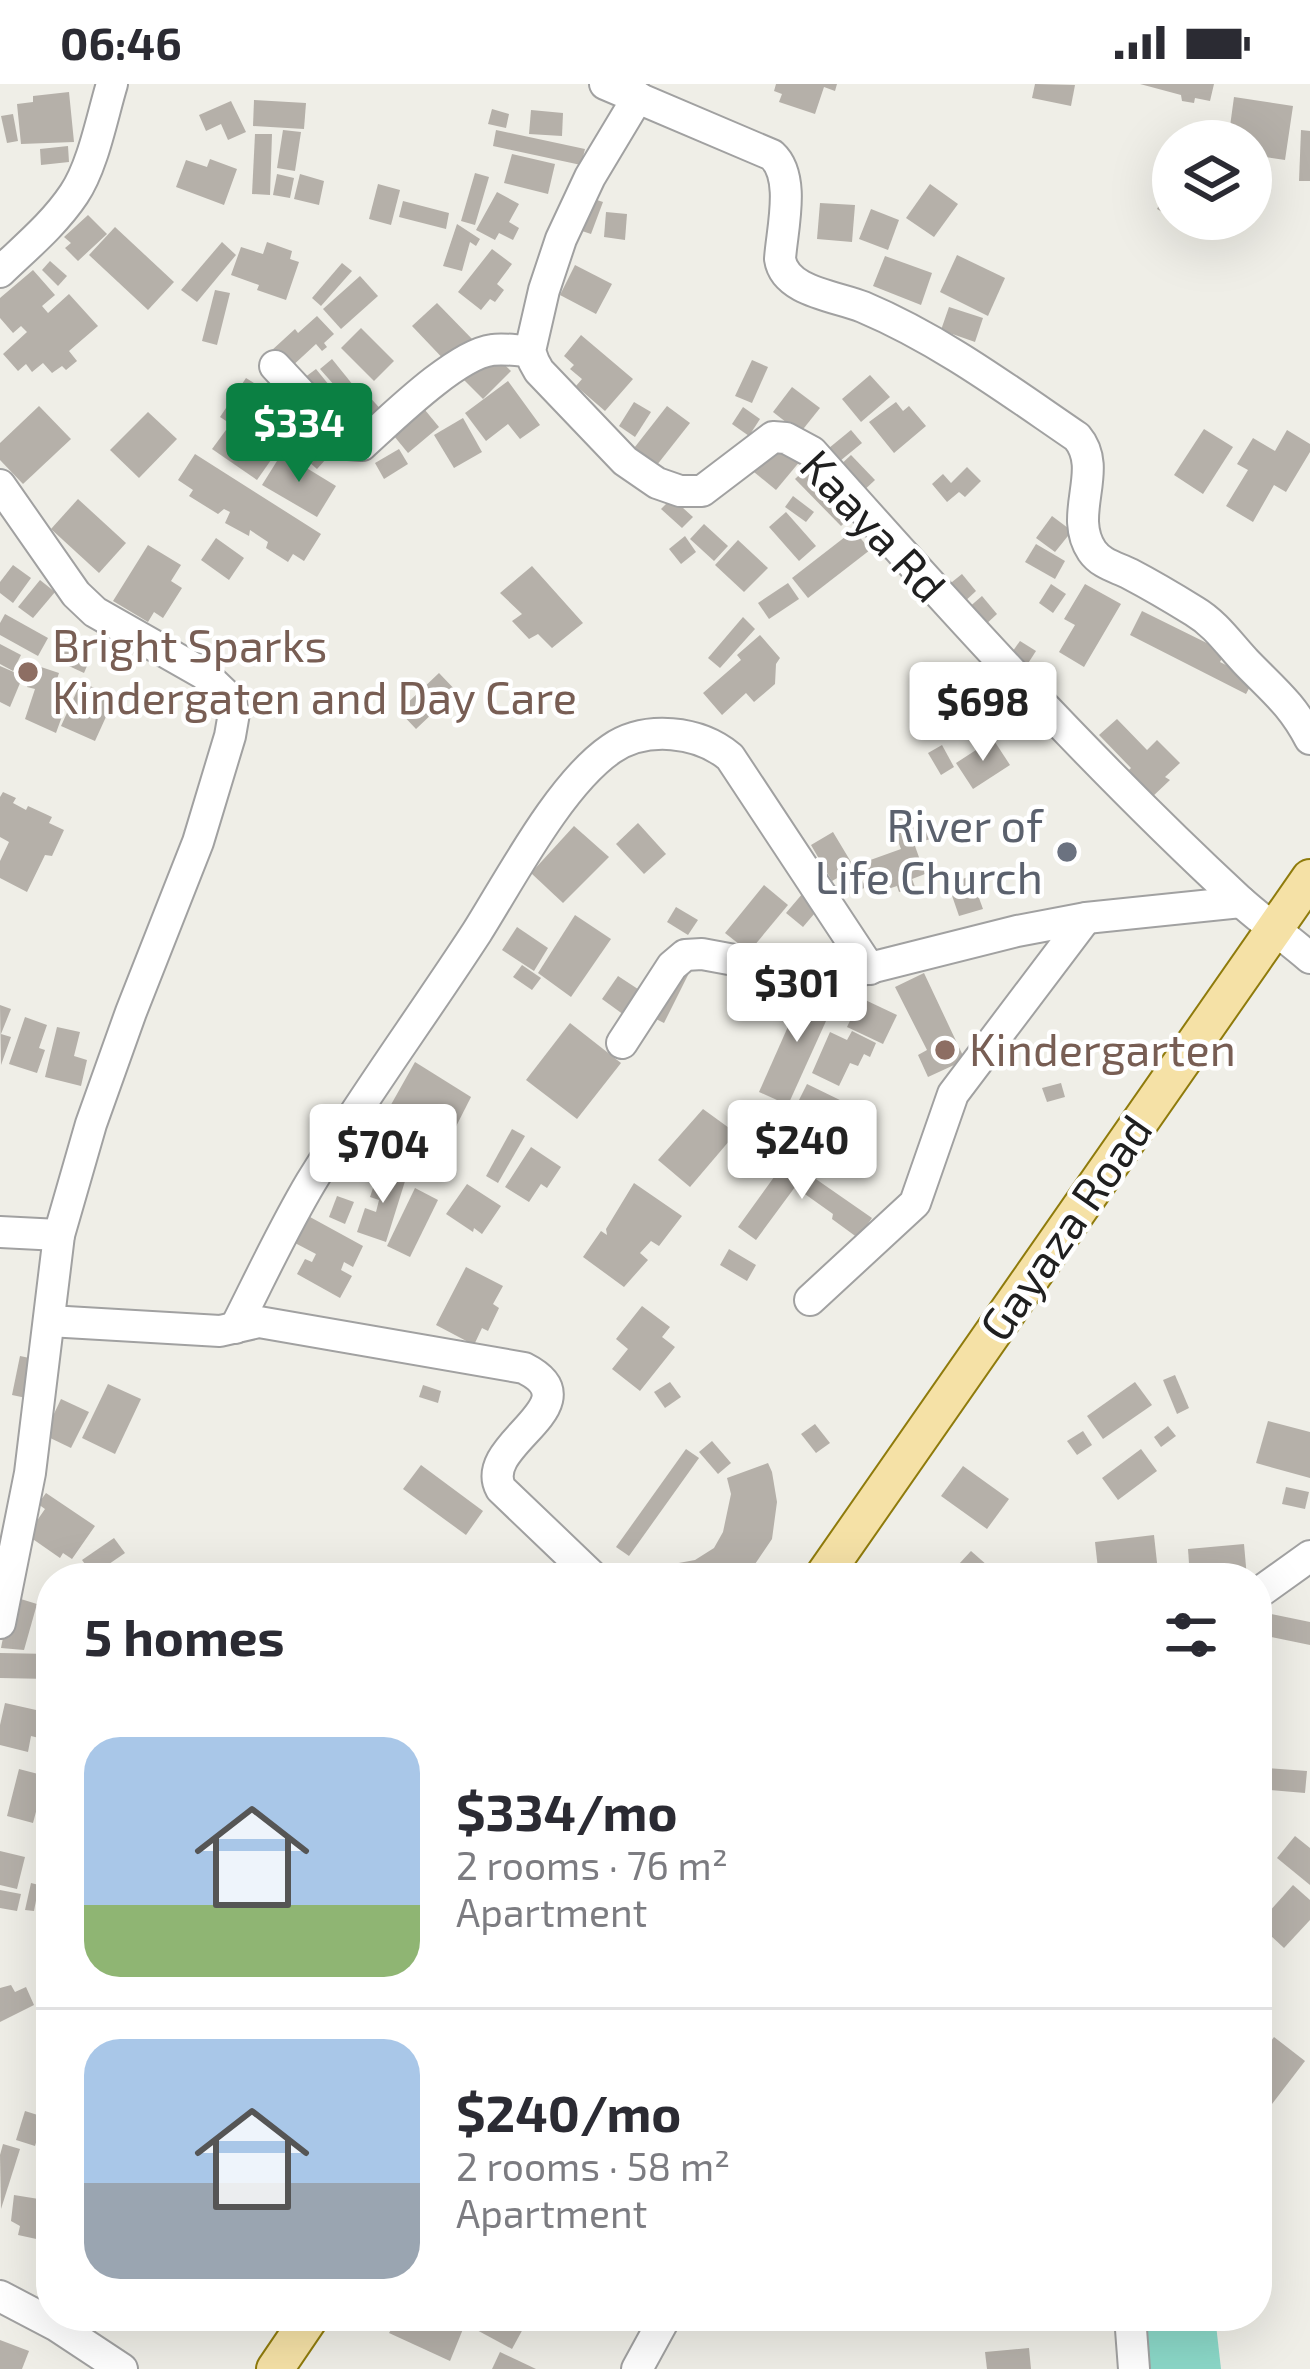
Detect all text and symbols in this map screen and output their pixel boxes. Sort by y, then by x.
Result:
text: 06:46 [60,15,182,69]
map controls [1152,120,1272,240]
button: layers [1152,120,1272,240]
pin: $334 [228,383,370,485]
text: $334 [253,398,345,445]
street label: Kaaya Rd [791,438,958,612]
place label: Bright Sparks Kindergaten and Day Care [52,617,577,723]
marker: Bright Sparks Kindergaten and Day Care [15,659,41,685]
pin: $698 [912,662,1054,764]
text: $698 [937,677,1029,724]
place label: River of Life Church [815,797,1044,903]
marker: River of Life Church [1054,839,1080,865]
pin: $301 [726,943,868,1045]
text: $301 [754,958,840,1005]
place label: Kindergarten [969,1021,1236,1075]
marker: Kindergarten [932,1037,958,1063]
pin: $240 [731,1100,873,1202]
pin: $704 [312,1104,454,1206]
street label: Gayaza Road [967,1104,1162,1350]
text: $240 [755,1115,849,1162]
text: $704 [337,1119,429,1166]
icon: filters [1158,1602,1224,1668]
text: 5 homes [84,1605,285,1666]
text: $334/mo [456,1780,677,1841]
icon: home [180,1785,324,1929]
text: 2 rooms · 76 m² [456,1841,728,1888]
text: Apartment [456,1888,647,1935]
text: $240/mo [456,2081,681,2142]
icon: home [180,2087,324,2231]
text: 2 rooms · 58 m² [456,2142,730,2189]
text: Apartment [456,2189,647,2236]

